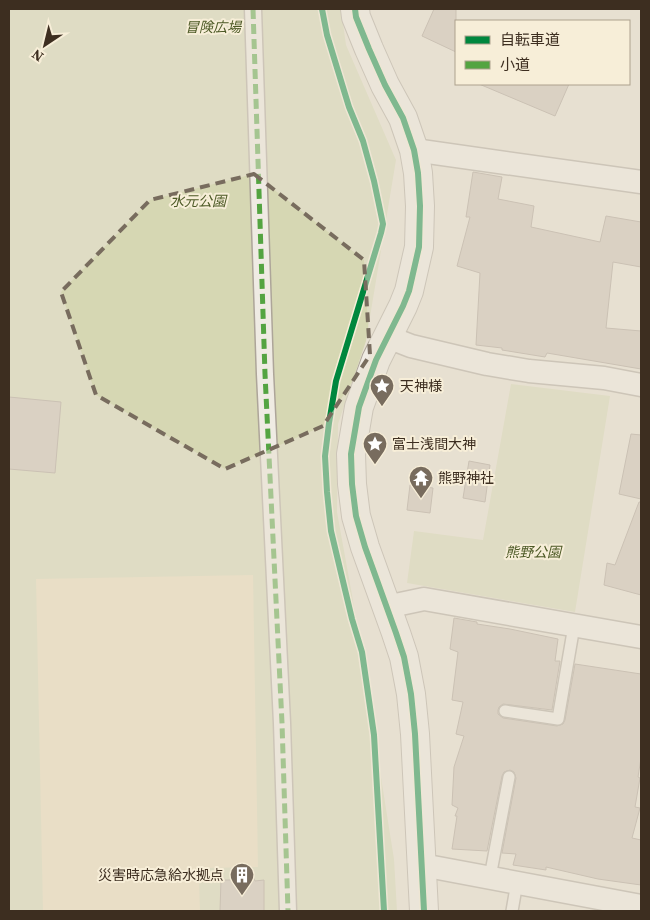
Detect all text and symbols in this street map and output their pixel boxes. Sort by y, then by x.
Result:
park label: 冒険広場 [185,17,243,37]
north arrow [20,20,70,70]
legend [455,20,630,85]
text: 自転車道 [500,29,560,50]
text: N [28,45,47,67]
text: 小道 [500,54,530,75]
park label: 水元公園 [170,191,228,211]
place icon: 天神様 [369,373,395,407]
place label: 天神様 [400,376,442,396]
place icon: 富士浅間大神 [362,431,388,465]
place label: 富士浅間大神 [392,434,476,454]
temple icon: 熊野神社 [408,465,434,499]
place label: 熊野神社 [438,468,494,488]
park label: 熊野公園 [505,542,563,562]
building icon: 災害時応急給水拠点 [229,862,255,896]
place label: 災害時応急給水拠点 [98,865,224,885]

